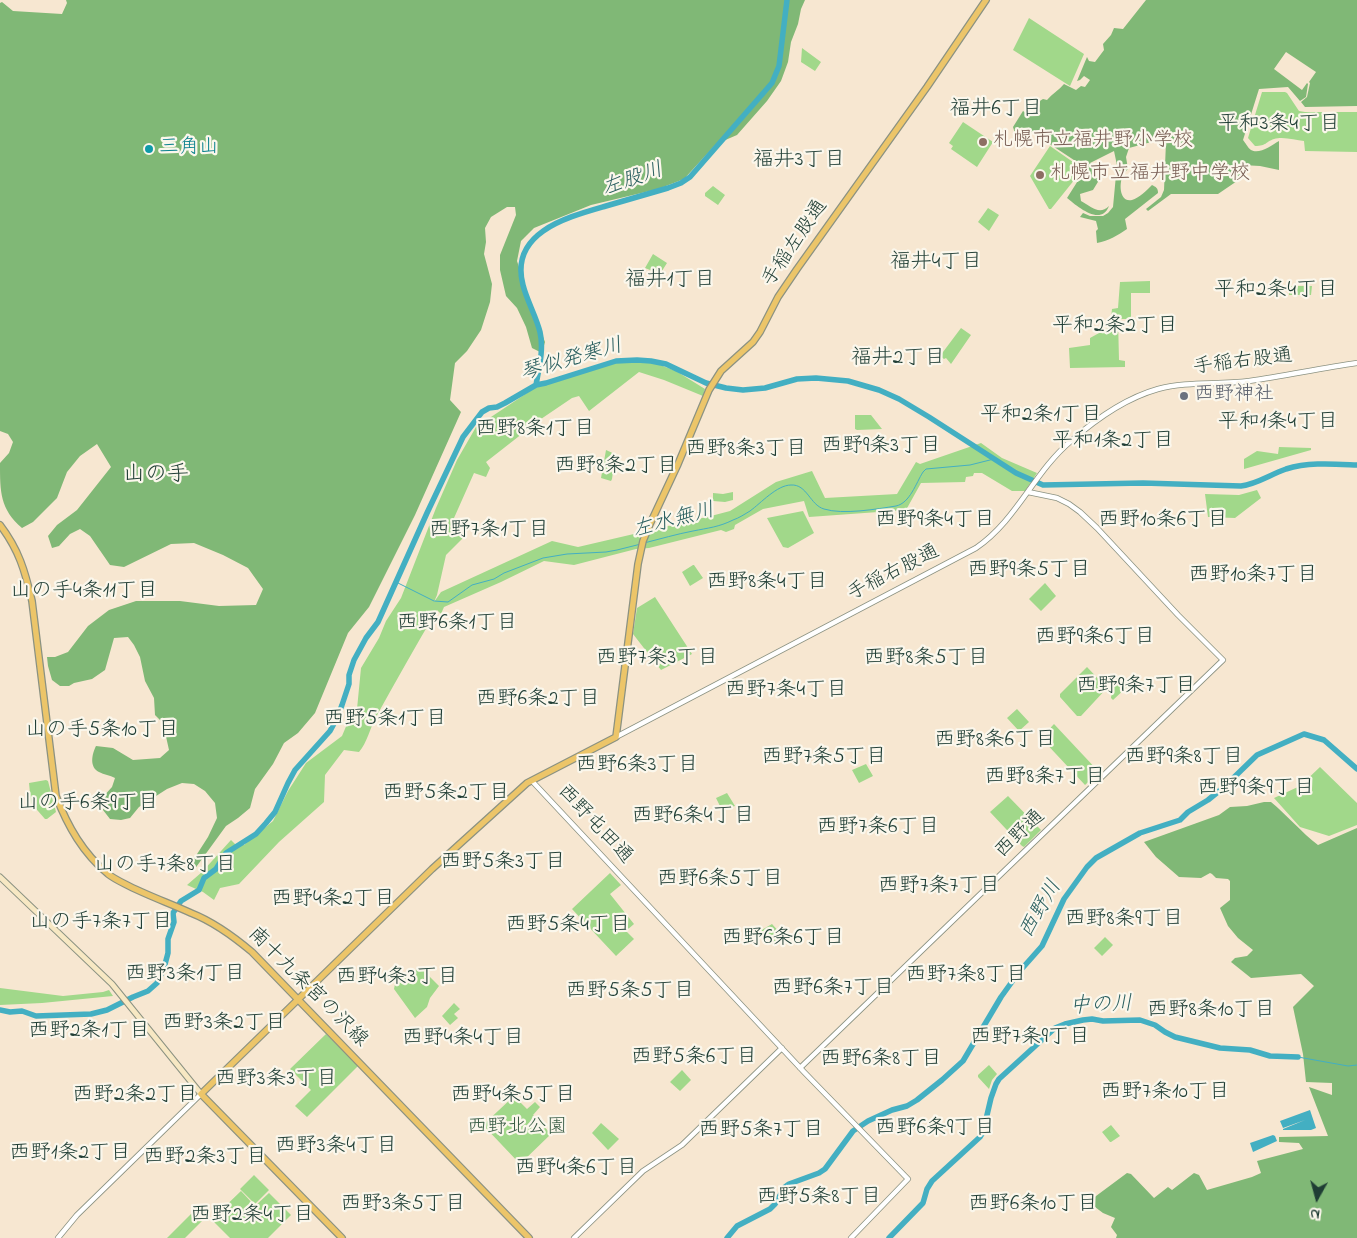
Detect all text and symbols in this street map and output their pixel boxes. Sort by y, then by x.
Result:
district label: 福井6丁目 [949,98,1043,124]
district label: 平和3条4丁目 [1218,113,1340,139]
place label: 札幌市立福井野小学校 [993,130,1193,154]
marker: 札幌市立福井野小学校 [977,136,989,148]
place label: 三角山 [159,137,219,161]
marker: 三角山 [143,143,155,155]
district label: 福井3丁目 [753,149,845,175]
water label: 左股川 [599,159,667,203]
place label: 札幌市立福井野中学校 [1050,163,1250,187]
marker: 札幌市立福井野中学校 [1034,169,1046,181]
street label: 手稲左股通 [758,196,834,292]
district label: 福井4丁目 [890,251,982,277]
district label: 福井1丁目 [625,269,715,295]
district label: 平和2条4丁目 [1214,279,1338,305]
district label: 平和2条2丁目 [1052,315,1178,341]
water label: 琴似発寒川 [518,334,626,388]
street label: 手稲右股通 [1192,345,1294,381]
district label: 福井2丁目 [851,347,945,373]
place label: 西野神社 [1194,384,1274,408]
marker: 西野神社 [1178,390,1190,402]
district label: 平和2条1丁目 [980,404,1102,430]
district label: 平和1条4丁目 [1218,411,1338,437]
district label: 西野8条1丁目 [475,418,595,444]
district label: 平和1条2丁目 [1052,430,1174,456]
district label: 西野9条3丁目 [821,435,941,461]
district label: 西野8条3丁目 [685,438,807,464]
district label: 西野8条2丁目 [554,455,678,481]
district label: 山の手 [123,463,189,489]
water label: 左水無川 [630,499,718,545]
district label: 西野9条4丁目 [875,509,995,535]
district label: 西野10条6丁目 [1098,509,1228,535]
district label: 西野7条1丁目 [429,519,549,545]
street label: 手稲右股通 [844,541,944,607]
district label: 西野9条5丁目 [967,559,1091,585]
district label: 西野10条7丁目 [1188,564,1318,590]
district label: 西野8条4丁目 [706,571,828,597]
district label: 山の手4条11丁目 [10,580,158,606]
district label: 西野6条1丁目 [397,612,517,638]
district label: 西野9条6丁目 [1035,626,1155,652]
district label: 西野7条3丁目 [596,647,718,673]
district label: 西野8条5丁目 [864,647,988,673]
district label: 西野9条7丁目 [1076,675,1196,701]
district label: 西野7条4丁目 [725,679,847,705]
district label: 西野6条2丁目 [476,688,600,714]
district label: 西野5条1丁目 [323,708,447,734]
district label: 山の手5条10丁目 [25,719,179,745]
district label: 西野8条6丁目 [934,729,1056,755]
district label: 西野7条5丁目 [761,746,887,772]
district label: 西野9条8丁目 [1124,746,1244,772]
district label: 西野6条3丁目 [576,754,698,780]
district label: 西野8条7丁目 [984,766,1106,792]
district label: 西野9条9丁目 [1197,777,1315,803]
street label: 西野屯田通 [551,780,637,870]
district label: 西野5条2丁目 [382,782,510,808]
district label: 山の手6条9丁目 [17,792,159,818]
district label: 西野6条4丁目 [632,805,754,831]
street label: 西野通 [991,806,1051,864]
district label: 西野7条6丁目 [817,816,939,842]
district label: 西野5条3丁目 [440,851,566,877]
district label: 山の手7条8丁目 [94,854,236,880]
district label: 西野6条5丁目 [657,868,783,894]
district label: 西野7条7丁目 [878,875,1000,901]
water label: 西野川 [1015,876,1069,944]
district label: 西野4条2丁目 [271,888,395,914]
district label: 西野8条9丁目 [1064,908,1184,934]
district label: 山の手7条7丁目 [29,911,173,937]
district label: 西野5条4丁目 [505,914,631,940]
street label: 南十九条宮の沢線 [242,923,372,1053]
district label: 西野6条6丁目 [721,927,845,953]
district label: 西野3条1丁目 [125,963,245,989]
district label: 西野7条8丁目 [905,964,1027,990]
district label: 西野4条3丁目 [336,966,458,992]
district label: 西野6条7丁目 [772,977,894,1003]
district label: 西野5条5丁目 [565,980,695,1006]
water label: 中の川 [1069,993,1133,1021]
district label: 西野8条10丁目 [1147,999,1275,1025]
district label: 西野3条2丁目 [162,1012,286,1038]
district label: 西野2条1丁目 [28,1020,150,1046]
district label: 西野7条9丁目 [970,1026,1090,1052]
district label: 西野4条4丁目 [402,1027,524,1053]
district label: 西野5条6丁目 [631,1046,757,1072]
district label: 西野6条8丁目 [820,1048,942,1074]
district label: 西野3条3丁目 [215,1068,337,1094]
district label: 西野7条10丁目 [1100,1081,1230,1107]
district label: 西野2条2丁目 [72,1084,198,1110]
district label: 西野4条5丁目 [450,1084,576,1110]
park label: 西野北公園 [467,1117,567,1141]
district label: 西野6条9丁目 [875,1117,995,1143]
district label: 西野5条7丁目 [698,1119,824,1145]
district label: 西野3条4丁目 [275,1135,397,1161]
district label: 西野1条2丁目 [9,1142,131,1168]
district label: 西野2条3丁目 [143,1146,267,1172]
district label: 西野4条6丁目 [515,1157,637,1183]
north arrow [1292,1173,1342,1223]
district label: 西野5条8丁目 [757,1186,881,1212]
district label: 西野3条5丁目 [340,1193,466,1219]
district label: 西野6条10丁目 [968,1193,1098,1219]
text: N [1309,1202,1321,1224]
district label: 西野2条4丁目 [190,1204,314,1230]

